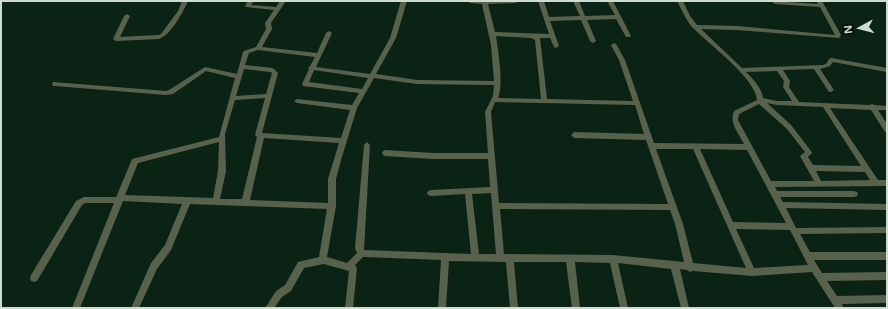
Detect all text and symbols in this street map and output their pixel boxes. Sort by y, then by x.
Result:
north arrow [840,8,880,48]
text: N [840,24,856,35]

